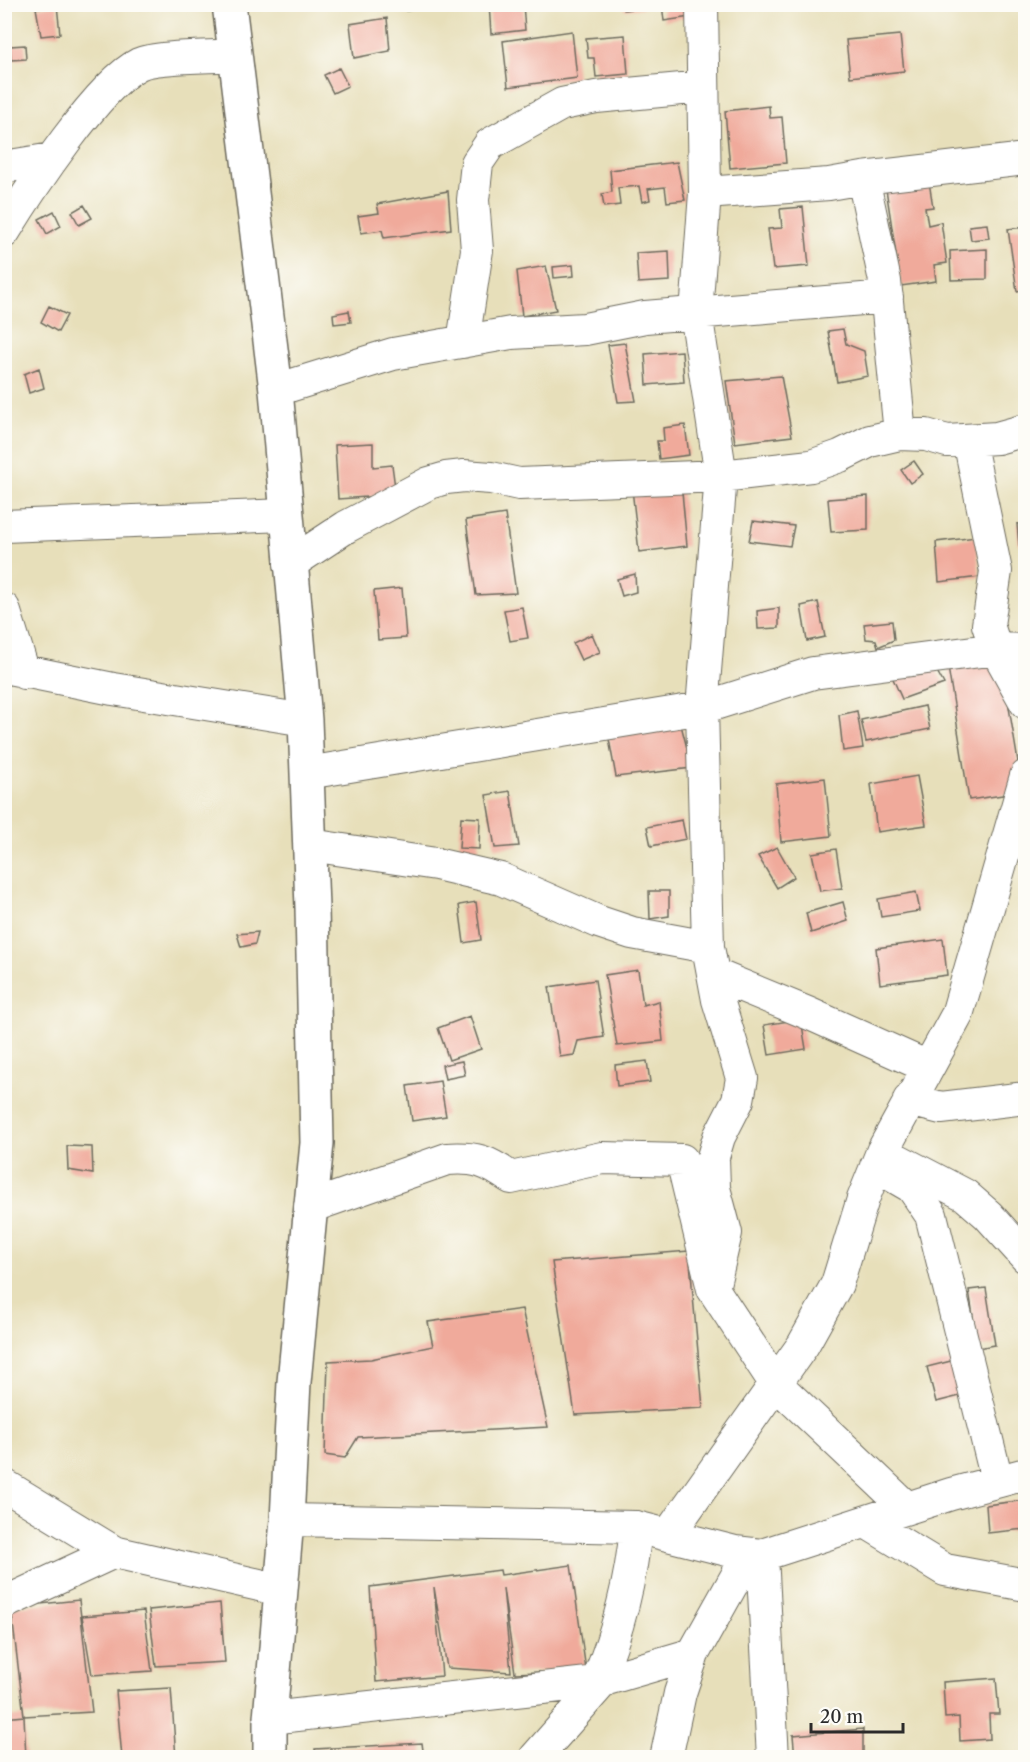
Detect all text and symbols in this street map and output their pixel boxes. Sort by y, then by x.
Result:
scale bar [811,1696,902,1734]
text: 20 m [820,1706,864,1728]

